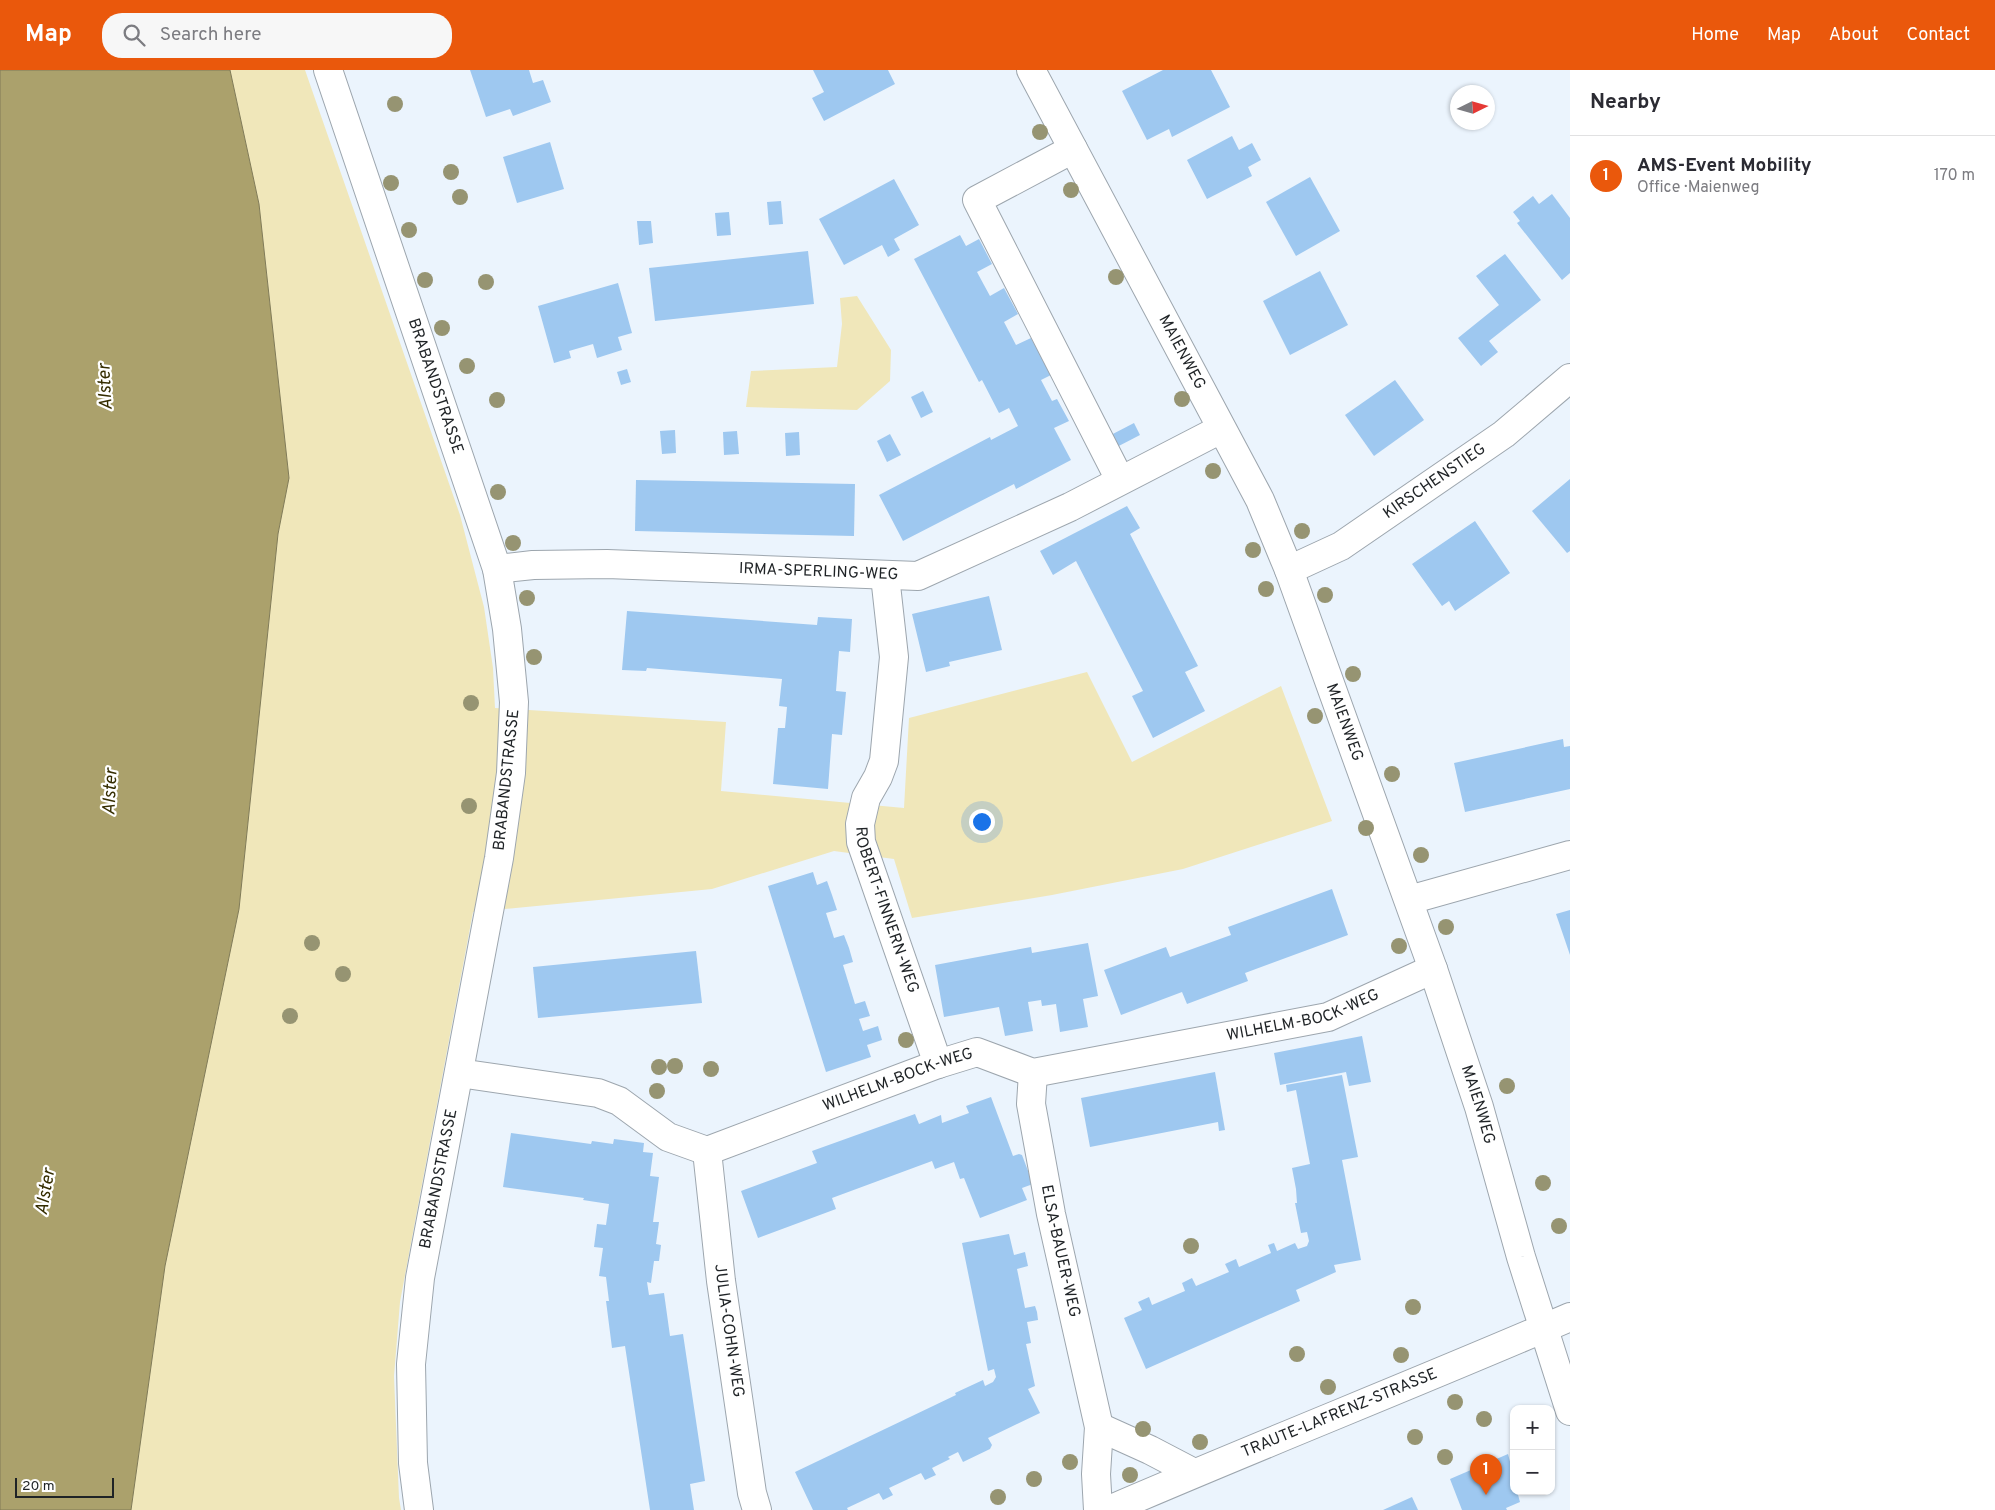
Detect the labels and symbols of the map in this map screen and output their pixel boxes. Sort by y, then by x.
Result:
north arrow [1450,85,1495,130]
street label: MAIENWEG [1153,312,1209,393]
street label: BRABANDSTRASSE [403,316,467,457]
water label: Alster [93,361,119,411]
street label: KIRSCHENSTIEG [1380,439,1490,524]
street label: IRMA-SPERLING-WEG [738,559,899,585]
street label: MAIENWEG [1321,681,1367,764]
street label: BRABANDSTRASSE [490,708,524,852]
water label: Alster [98,766,124,816]
your location [969,809,995,835]
street label: ROBERT-FINNERN-WEG [850,826,923,996]
street label: WILHELM-BOCK-WEG [1225,985,1382,1046]
street label: WILHELM-BOCK-WEG [820,1044,976,1116]
street label: MAIENWEG [1456,1063,1499,1146]
street label: BRABANDSTRASSE [416,1107,462,1251]
water label: Alster [31,1165,62,1217]
street label: ELSA-BAUER-WEG [1036,1183,1084,1319]
street label: JULIA-COHN-WEG [709,1263,748,1399]
street label: TRAUTE-LAFRENZ-STRASSE [1239,1364,1440,1463]
pin: 1 [1470,1454,1502,1495]
scale bar [15,1475,114,1498]

